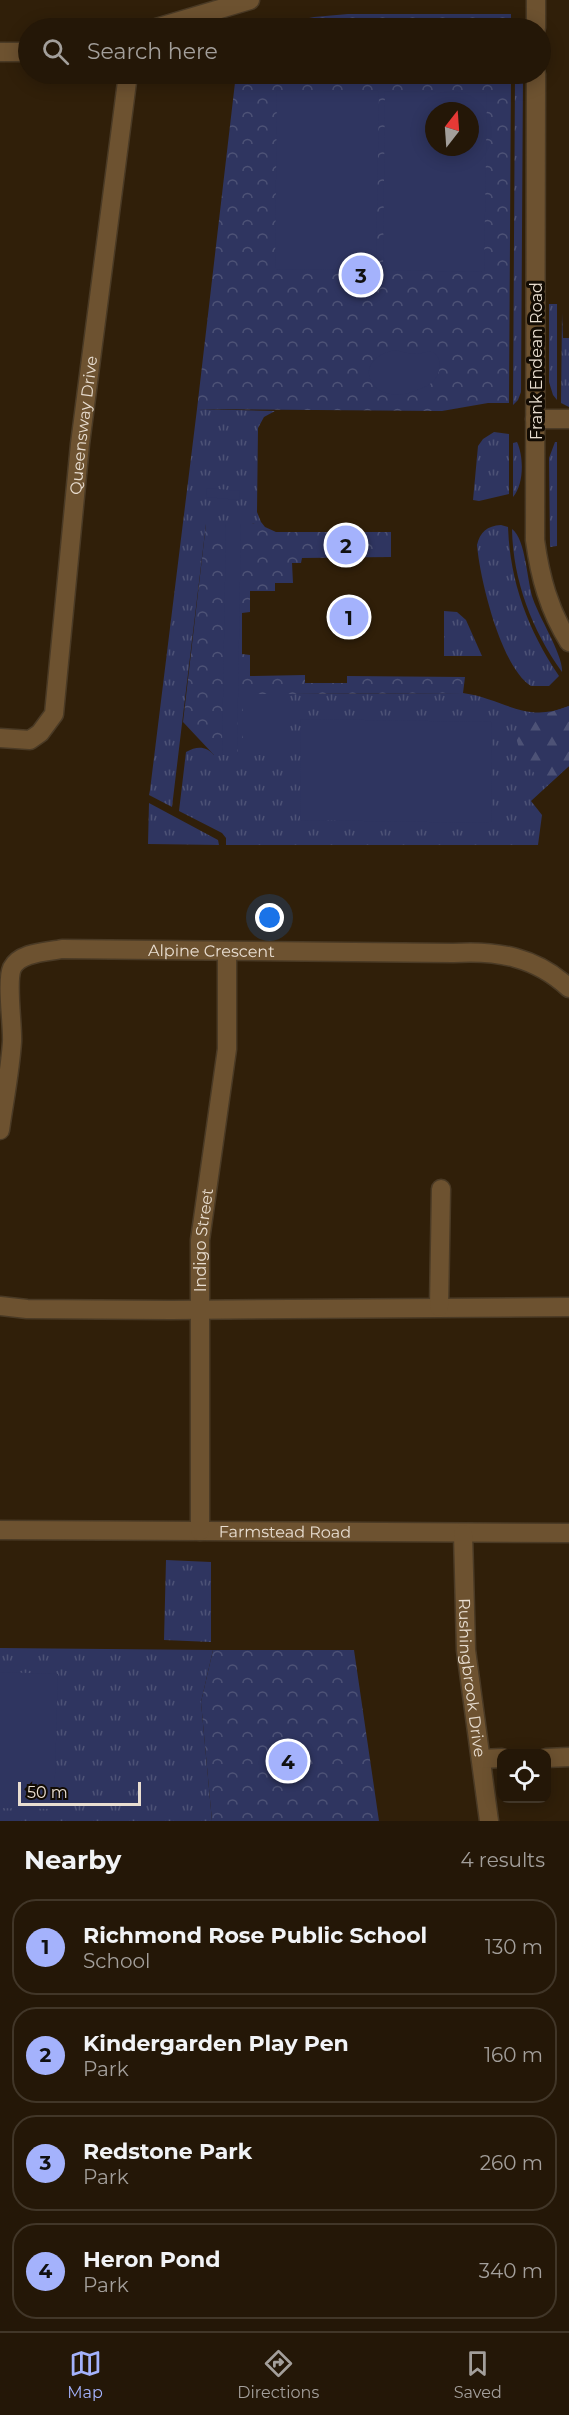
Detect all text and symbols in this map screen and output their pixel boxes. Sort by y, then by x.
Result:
search box [18,18,551,84]
icon: search [39,35,72,68]
text: Search here [87,38,218,65]
north arrow [425,102,479,156]
pin: 3 [342,252,380,298]
street label: Frank Endean Road [527,282,546,440]
street label: Queensway Drive [66,355,101,496]
pin: 2 [326,522,366,568]
pin: 1 [330,594,368,640]
your location [255,903,284,932]
street label: Alpine Crescent [148,940,275,961]
street label: Indigo Street [191,1186,217,1292]
street label: Farmstead Road [219,1522,351,1541]
street label: Rushingbrook Drive [455,1598,490,1758]
pin: 4 [268,1738,308,1784]
map controls [497,1749,551,1803]
button: locate [497,1749,551,1803]
scale bar [18,1779,141,1806]
text: 50 m [27,1783,68,1802]
text: Nearby [24,1844,121,1876]
text: 4 results [460,1848,545,1872]
text: Richmond Rose Public School [83,1922,427,1949]
text: 1 [42,1935,49,1959]
text: 130 m [485,1935,543,1959]
text: School [83,1949,150,1973]
text: Kindergarden Play Pen [83,2030,349,2057]
text: 2 [40,2043,51,2067]
text: 160 m [484,2043,543,2067]
text: Park [83,2057,129,2081]
text: Redstone Park [83,2138,252,2165]
text: 3 [40,2151,51,2175]
text: 260 m [480,2151,543,2175]
text: Park [83,2165,129,2189]
text: Heron Pond [83,2246,221,2273]
text: 4 [39,2259,52,2283]
text: 340 m [479,2259,543,2283]
text: Park [83,2273,129,2297]
tab: Map [67,2347,103,2402]
tab: Directions [237,2347,319,2402]
tab: Saved [454,2347,502,2402]

